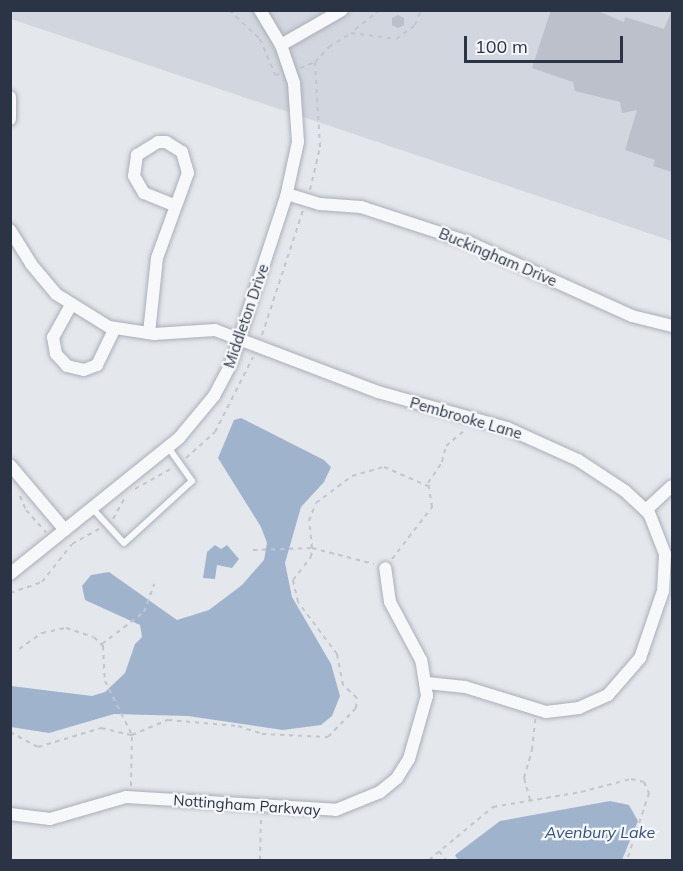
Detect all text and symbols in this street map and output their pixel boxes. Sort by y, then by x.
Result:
scale bar [467,24,626,62]
text: 100 m [475,35,528,58]
street label: Buckingham Drive [436,224,560,290]
street label: Middleton Drive [220,262,272,370]
street label: Pembrooke Lane [408,393,524,443]
street label: Nottingham Parkway [173,791,321,819]
water label: Avenbury Lake [545,822,655,842]

